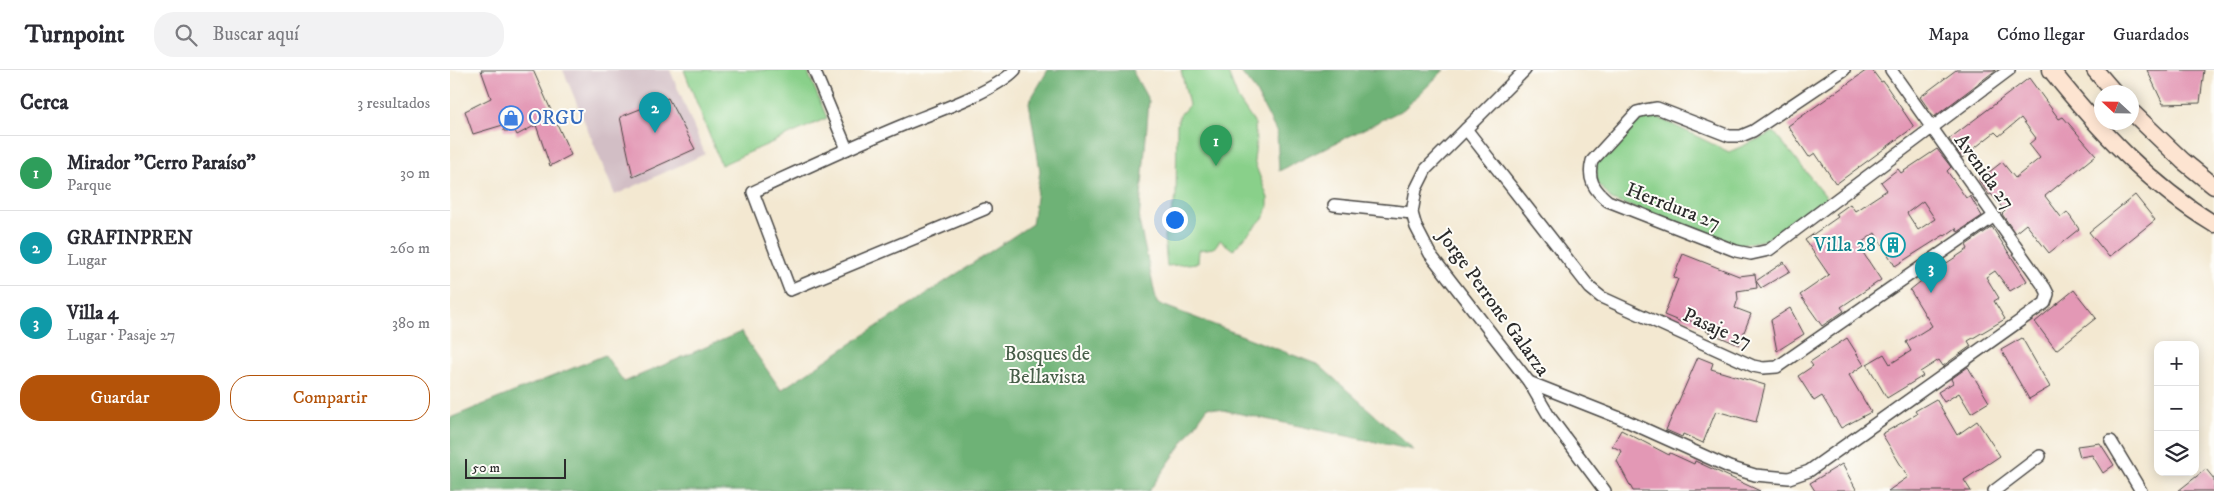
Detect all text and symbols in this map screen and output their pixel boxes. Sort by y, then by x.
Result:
search box [154,12,504,57]
text: Turnpoint [25,20,124,50]
icon: search [172,21,200,49]
text: Buscar aquí [212,23,299,46]
text: Mapa [1928,24,1969,46]
text: Cómo llegar [1997,24,2085,46]
text: Guardados [2113,24,2189,46]
north arrow [2094,85,2139,130]
text: Cerca [20,90,68,116]
pin: 2 [639,92,671,133]
text: 3 resultados [357,93,430,113]
shop icon: ORGU [498,105,524,131]
place label: ORGU [528,106,585,131]
pin: 1 [1200,125,1232,166]
street label: Avenida 27 [1948,129,2020,215]
text: Mirador "Cerro Paraíso" [67,152,256,175]
text: 1 [33,163,39,183]
text: 30 m [400,163,430,183]
text: Parque [67,175,111,195]
street label: Herrdura 27 [1622,178,1724,236]
your location [1162,207,1188,233]
street label: Jorge Perrone Galarza [1430,223,1555,382]
text: GRAFINPREN [67,227,193,250]
building icon: Villa 28 [1880,232,1906,258]
place label: Villa 28 [1813,233,1876,258]
text: 2 [32,238,40,258]
text: 260 m [390,238,430,258]
text: Lugar [67,250,107,270]
pin: 3 [1915,252,1947,293]
text: Villa 4 [67,302,118,325]
street label: Pasaje 27 [1679,303,1755,355]
text: 3 [33,313,39,333]
text: 380 m [392,313,430,333]
text: Lugar · Pasaje 27 [67,325,176,345]
map controls [2154,341,2199,476]
button: + [2154,341,2199,386]
park label: Bosques de Bellavista [1004,342,1090,390]
button: Guardar [20,375,220,421]
button: Compartir [230,375,430,421]
button: − [2154,386,2199,431]
button: layers [2154,431,2199,476]
scale bar [465,456,566,479]
text: 50 m [472,459,500,477]

